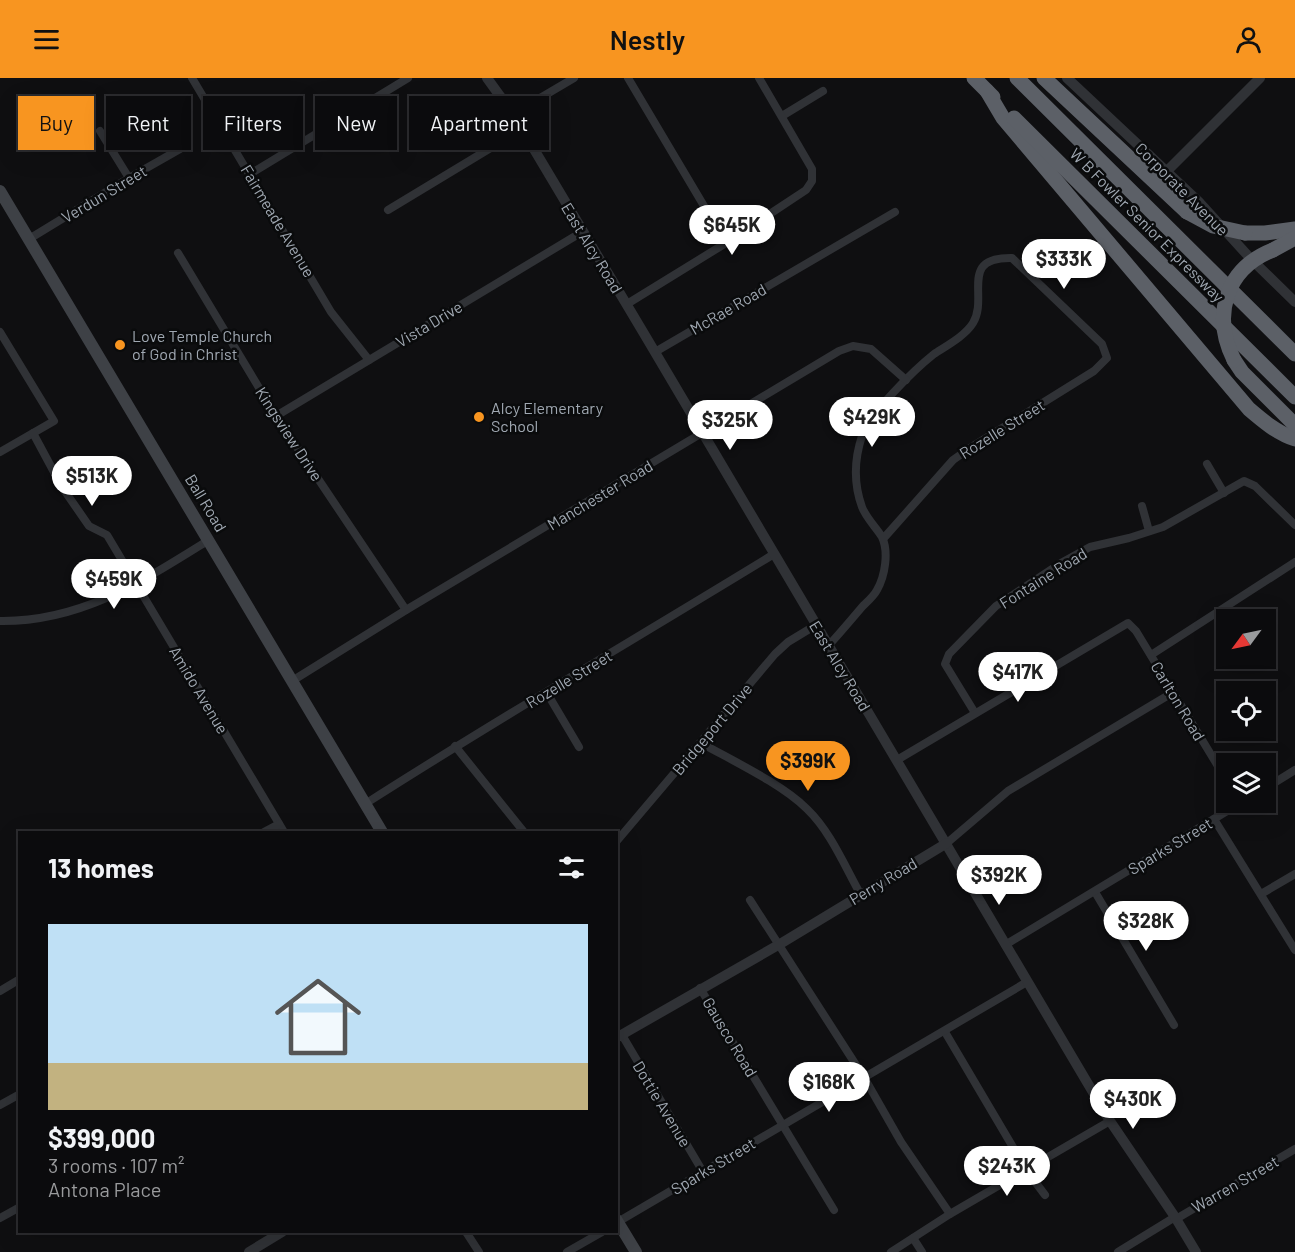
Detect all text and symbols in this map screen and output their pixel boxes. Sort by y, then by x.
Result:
icon: menu [30,23,63,56]
text: Nestly [610,23,685,55]
icon: person [1232,23,1265,56]
chip: Buy [18,96,94,150]
chip: Rent [106,96,191,150]
chip: Filters [203,96,303,150]
chip: New [315,96,397,150]
chip: Apartment [409,96,549,150]
street label: Corporate Avenue [1132,138,1233,239]
street label: W B Fowler Senior Expressway [1066,144,1229,306]
street label: Verdun Street [58,161,150,226]
street label: Fairmeade Avenue [237,161,319,280]
street label: East Alcy Road [558,199,627,296]
pin: $645K [690,205,774,256]
text: $645K [703,212,761,236]
pin: $333K [1022,239,1106,290]
text: $333K [1036,246,1092,270]
street label: McRae Road [686,279,769,338]
street label: Vista Drive [392,296,465,351]
place label: Love Temple Church of God in Christ [132,326,272,363]
marker: Love Temple Church of God in Christ [113,338,127,352]
street label: Kingsview Drive [252,383,327,484]
street label: Rozelle Street [956,395,1048,462]
pin: $429K [830,397,914,448]
place label: Alcy Elementary School [491,398,604,435]
pin: $325K [688,400,772,451]
text: $429K [843,404,901,428]
text: $325K [702,407,758,431]
marker: Alcy Elementary School [472,410,486,424]
pin: $513K [50,456,134,507]
street label: Manchester Road [544,456,656,534]
text: $513K [66,463,118,487]
street label: Ball Road [182,470,231,535]
street label: Fontaine Road [996,543,1090,612]
pin: $459K [72,559,156,610]
text: $459K [85,566,143,590]
north arrow [1216,609,1276,669]
map controls [1216,609,1276,813]
street label: East Alcy Road [806,617,875,714]
street label: Amido Avenue [166,643,233,737]
street label: Rozelle Street [522,645,615,712]
pin: $417K [976,652,1060,703]
street label: Carlton Road [1147,658,1209,744]
text: $417K [992,659,1044,683]
street label: Bridgeport Drive [668,679,756,778]
button: locate [1216,681,1276,741]
pin: $399K [766,741,850,792]
text: $399K [780,748,836,772]
button: layers [1216,753,1276,813]
street label: Sparks Street [1124,813,1215,878]
icon: filters [555,851,588,884]
text: 13 homes [48,852,154,883]
street label: Perry Road [845,853,920,908]
pin: $392K [957,855,1041,906]
text: $392K [971,862,1027,886]
pin: $328K [1104,901,1188,952]
text: $328K [1118,908,1174,932]
icon: home [264,963,372,1071]
street label: Gausco Road [699,993,762,1080]
street label: Dottie Avenue [629,1057,696,1150]
pin: $168K [787,1062,871,1113]
text: $168K [803,1069,855,1093]
pin: $430K [1091,1079,1175,1130]
text: $430K [1104,1086,1162,1110]
text: $399,000 [48,1122,155,1153]
street label: Sparks Street [667,1133,758,1198]
pin: $243K [965,1146,1049,1197]
street label: Warren Street [1188,1151,1282,1216]
text: 3 rooms · 107 m² [48,1153,184,1177]
text: $243K [978,1153,1036,1177]
text: Antona Place [48,1177,161,1201]

